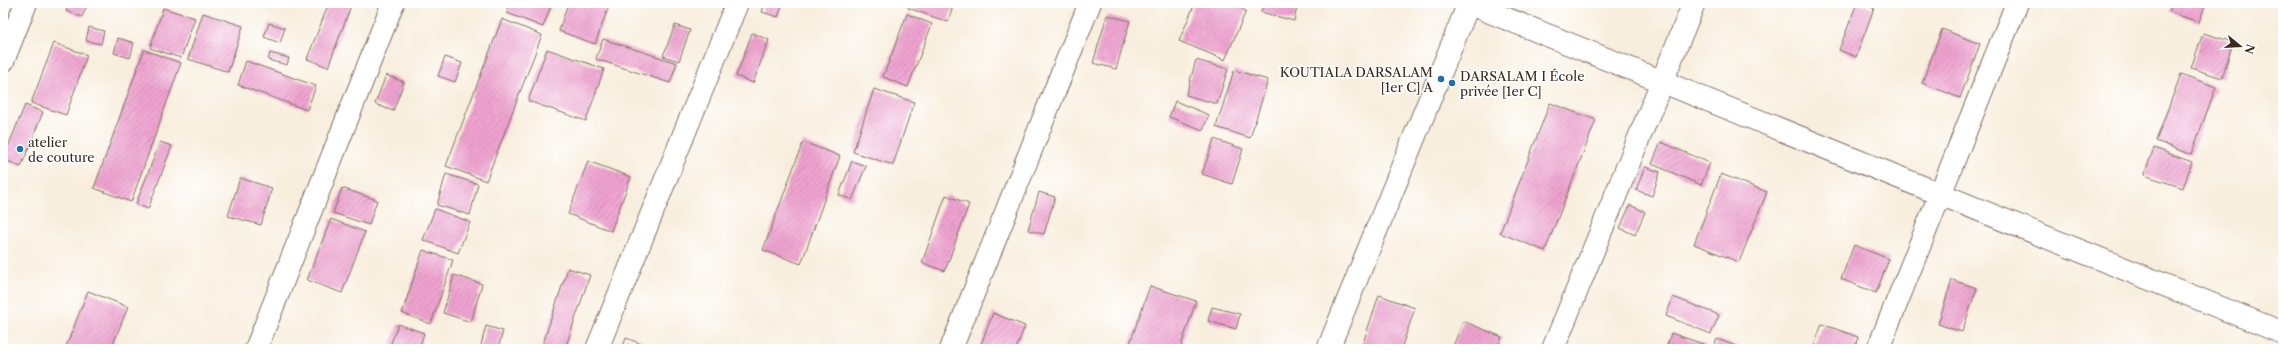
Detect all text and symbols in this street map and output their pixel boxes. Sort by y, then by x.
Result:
north arrow [2220,26,2260,66]
text: N [2241,42,2258,56]
place label: KOUTIALA DARSALAM [1er C] A [1280,64,1433,95]
place label: DARSALAM I École privée [1er C] [1460,68,1584,99]
marker: KOUTIALA DARSALAM [1er C] A [1436,74,1446,84]
marker: DARSALAM I École privée [1er C] [1447,78,1457,88]
place label: atelier de couture [28,134,95,165]
marker: atelier de couture [15,144,25,154]

